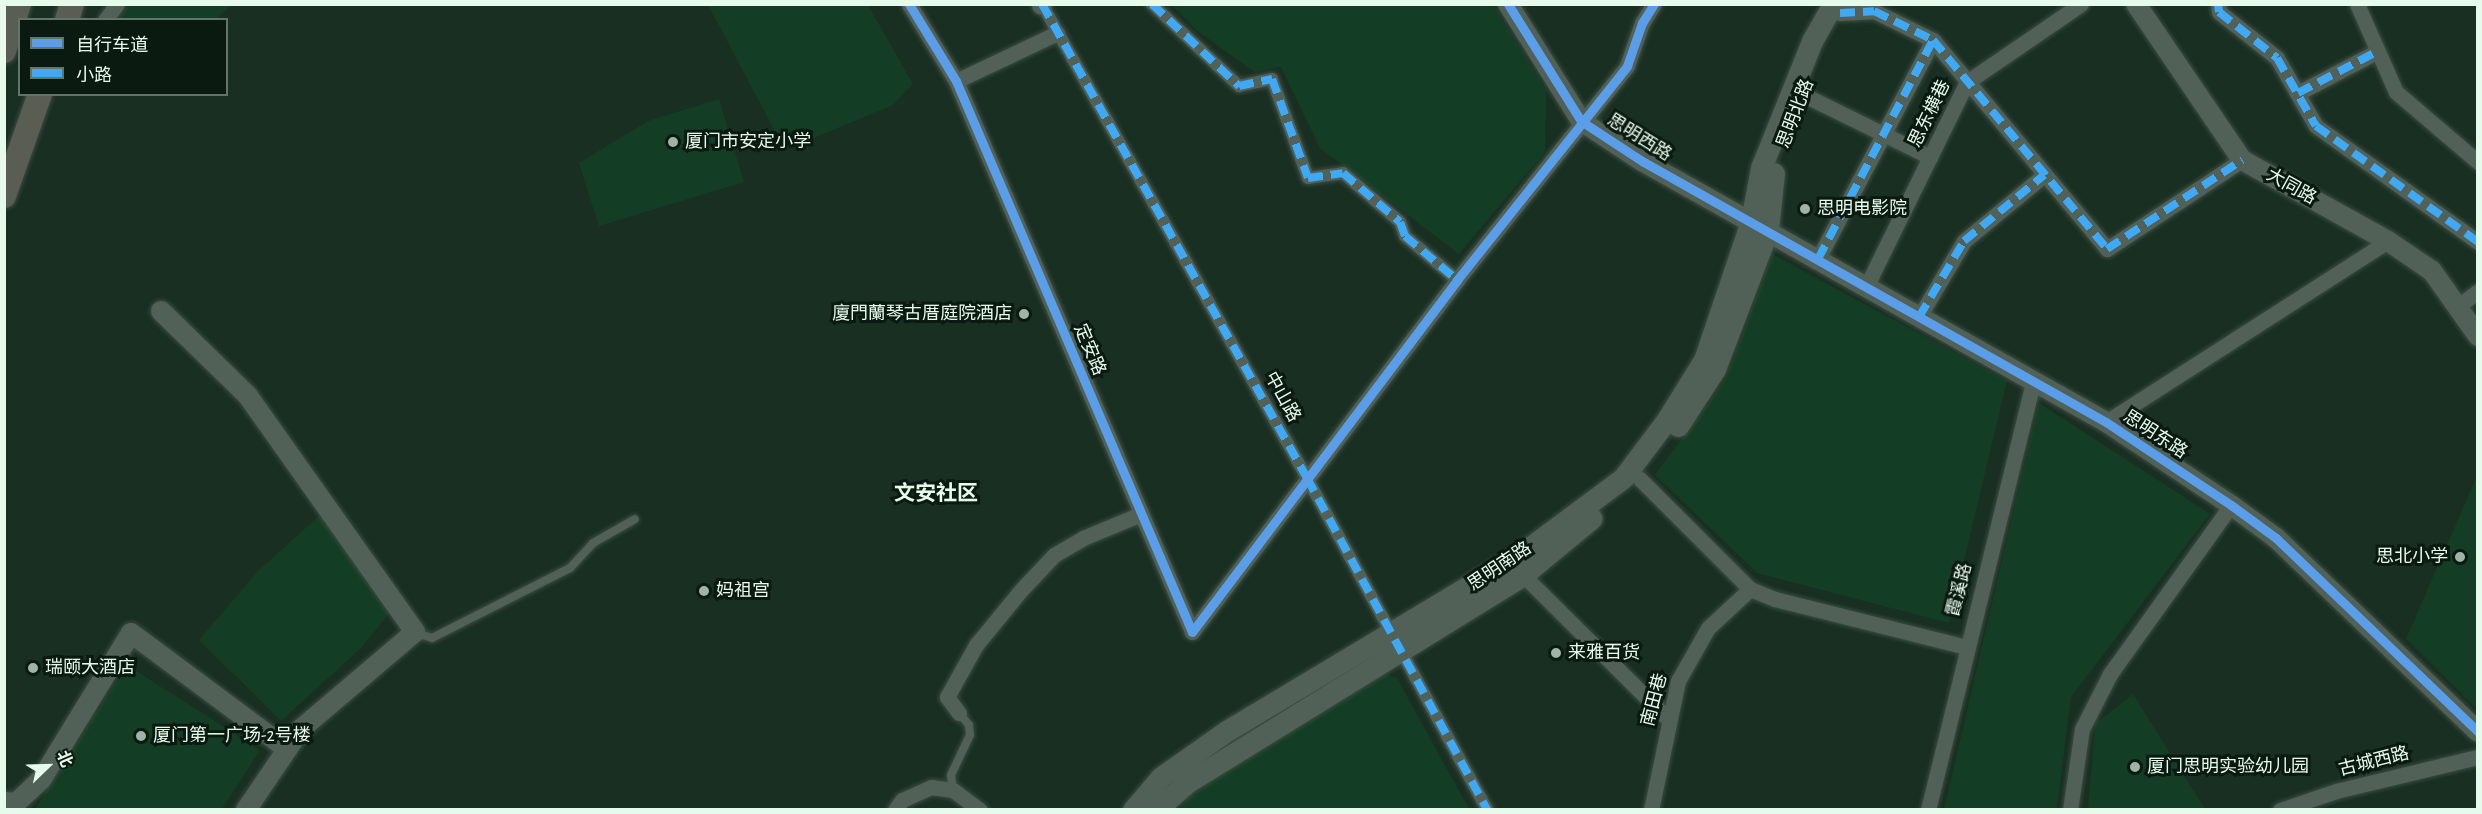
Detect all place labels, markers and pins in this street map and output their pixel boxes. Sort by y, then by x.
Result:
place label: 厦门市安定小学 [685,131,811,153]
marker: 厦门市安定小学 [666,135,680,149]
place label: 思明电影院 [1817,198,1907,220]
marker: 思明电影院 [1798,202,1812,216]
place label: 廈門蘭琴古厝庭院酒店 [832,303,1012,325]
marker: 廈門蘭琴古厝庭院酒店 [1017,307,1031,321]
place label: 思北小学 [2376,546,2448,568]
marker: 思北小学 [2453,550,2467,564]
place label: 妈祖宫 [716,580,770,602]
marker: 妈祖宫 [697,584,711,598]
place label: 来雅百货 [1568,642,1640,664]
marker: 来雅百货 [1549,646,1563,660]
place label: 瑞颐大酒店 [45,657,135,679]
marker: 瑞颐大酒店 [26,661,40,675]
place label: 厦门第一广场-2号楼 [153,725,311,747]
marker: 厦门第一广场-2号楼 [134,729,148,743]
place label: 厦门思明实验幼儿园 [2147,756,2309,778]
marker: 厦门思明实验幼儿园 [2128,760,2142,774]

